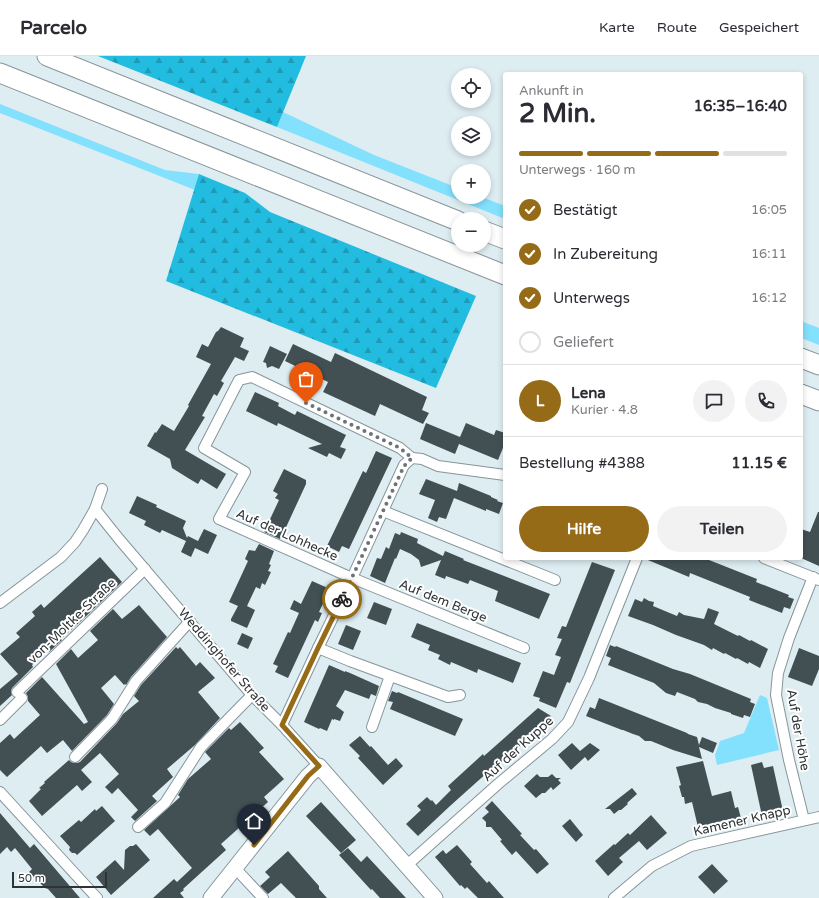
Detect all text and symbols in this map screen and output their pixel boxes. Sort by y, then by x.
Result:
text: Parcelo [20,17,87,39]
text: Karte [599,19,635,36]
text: Route [657,19,697,36]
text: Gespeichert [719,19,799,36]
map controls [451,68,491,252]
button: locate [451,68,491,108]
text: Ankunft in [519,83,584,99]
text: 16:35–16:40 [694,97,787,115]
text: 2 Min. [519,98,596,129]
button: layers [451,116,491,156]
text: Unterwegs · 160 m [519,162,636,178]
button: + [451,164,491,204]
icon: check [519,199,541,221]
text: Bestätigt [553,201,618,219]
text: 16:05 [751,202,787,218]
button: − [451,212,491,252]
icon: check [519,243,541,265]
text: In Zubereitung [553,245,658,263]
text: 16:11 [751,246,787,262]
icon: check [519,287,541,309]
text: Unterwegs [553,289,630,307]
text: 16:12 [751,290,787,306]
text: Geliefert [553,333,614,351]
pin [289,362,323,403]
icon: bag [295,368,317,390]
button: chat [693,380,735,422]
button: phone [745,380,787,422]
text: Lena [571,384,606,402]
text: L [536,392,544,410]
text: Kurier · 4.8 [571,402,638,418]
text: Bestellung #4388 [519,454,645,472]
text: 11.15 € [731,454,787,472]
street label: Auf der Lohhecke [234,505,340,565]
button: Hilfe [519,506,649,552]
button: Teilen [657,506,787,552]
street label: von-Moltke-Straße [25,575,119,667]
street label: Auf dem Berge [397,576,489,626]
courier [322,579,362,619]
icon: bike [331,588,353,610]
street label: Weddinghofer Straße [175,605,273,715]
street label: Auf der Höhe [783,688,813,772]
street label: Auf der Kuppe [479,713,557,785]
street label: Kamener Knapp [692,802,792,840]
pin [237,804,271,845]
icon: home [243,810,265,832]
scale bar [12,870,107,889]
text: 50 m [18,872,45,885]

